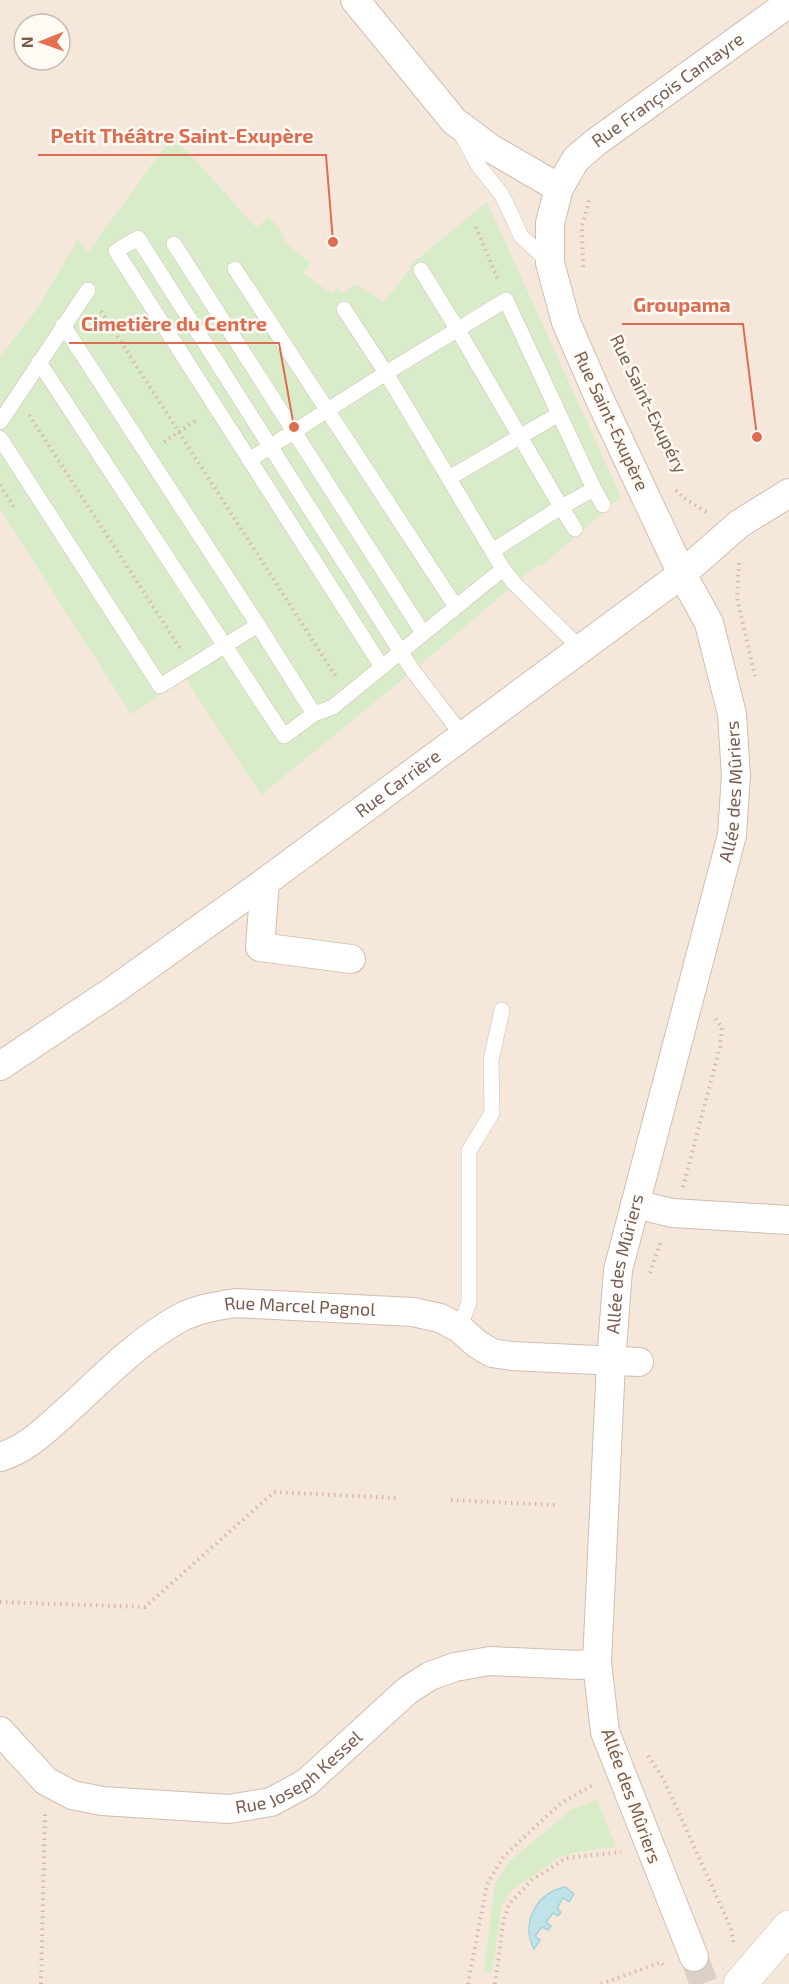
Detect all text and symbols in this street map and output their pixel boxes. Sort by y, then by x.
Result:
north arrow [12,12,72,72]
street label: Rue François Cantayre [587,27,748,152]
text: N [17,36,36,48]
callout: Petit Théâtre Saint-Exupère [38,117,326,155]
text: Petit Théâtre Saint-Exupère [50,123,314,147]
callout: Groupama [622,286,743,324]
text: Groupama [633,292,731,316]
callout: Cimetière du Centre [69,305,279,343]
text: Cimetière du Centre [81,311,267,335]
street label: Rue Saint-Exupéry [606,331,692,477]
street label: Rue Saint-Exupère [570,347,654,494]
street label: Allée des Mûriers [713,720,746,864]
street label: Rue Carrière [350,744,444,822]
street label: Allée des Mûriers [601,1191,647,1335]
street label: Rue Marcel Pagnol [223,1291,377,1320]
street label: Rue Joseph Kessel [233,1725,367,1818]
street label: Allée des Mûriers [597,1725,667,1866]

